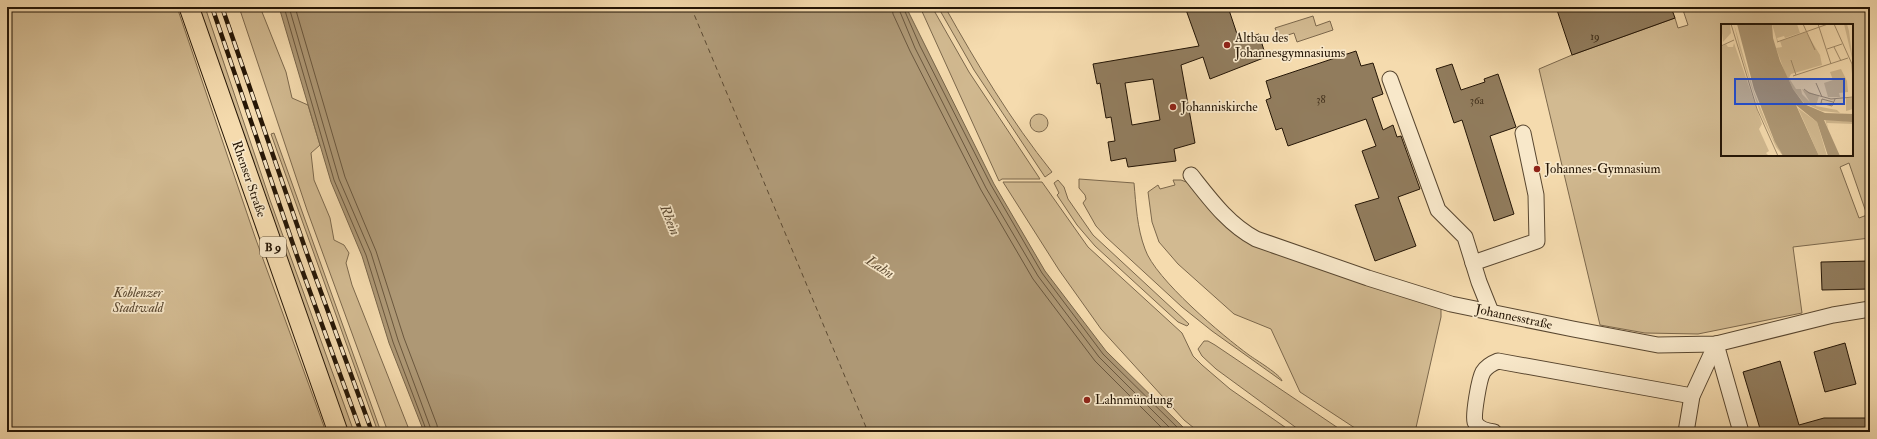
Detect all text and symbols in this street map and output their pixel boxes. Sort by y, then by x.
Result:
inset map [1721,24,1853,156]
place label: Altbau des Johannesgymnasiums [1234,30,1346,62]
house number: 19 [1590,30,1600,43]
marker: Altbau des Johannesgymnasiums [1222,40,1232,50]
house number: 38 [1316,93,1326,106]
house number: 36a [1470,94,1485,107]
place label: Johanniskirche [1180,99,1258,115]
marker: Johanniskirche [1168,102,1178,112]
street label: Rhenser Straße [228,139,270,220]
place label: Johannes-Gymnasium [1544,161,1661,178]
marker: Johannes-Gymnasium [1532,164,1542,174]
water label: Rhein [656,201,684,238]
road number: B 9 [260,237,286,257]
water label: Lahn [862,251,897,282]
park label: Koblenzer Stadtwald [112,285,165,316]
street label: Johannesstraße [1473,301,1554,333]
place label: Lahnmündung [1095,392,1173,408]
marker: Lahnmündung [1082,395,1092,405]

